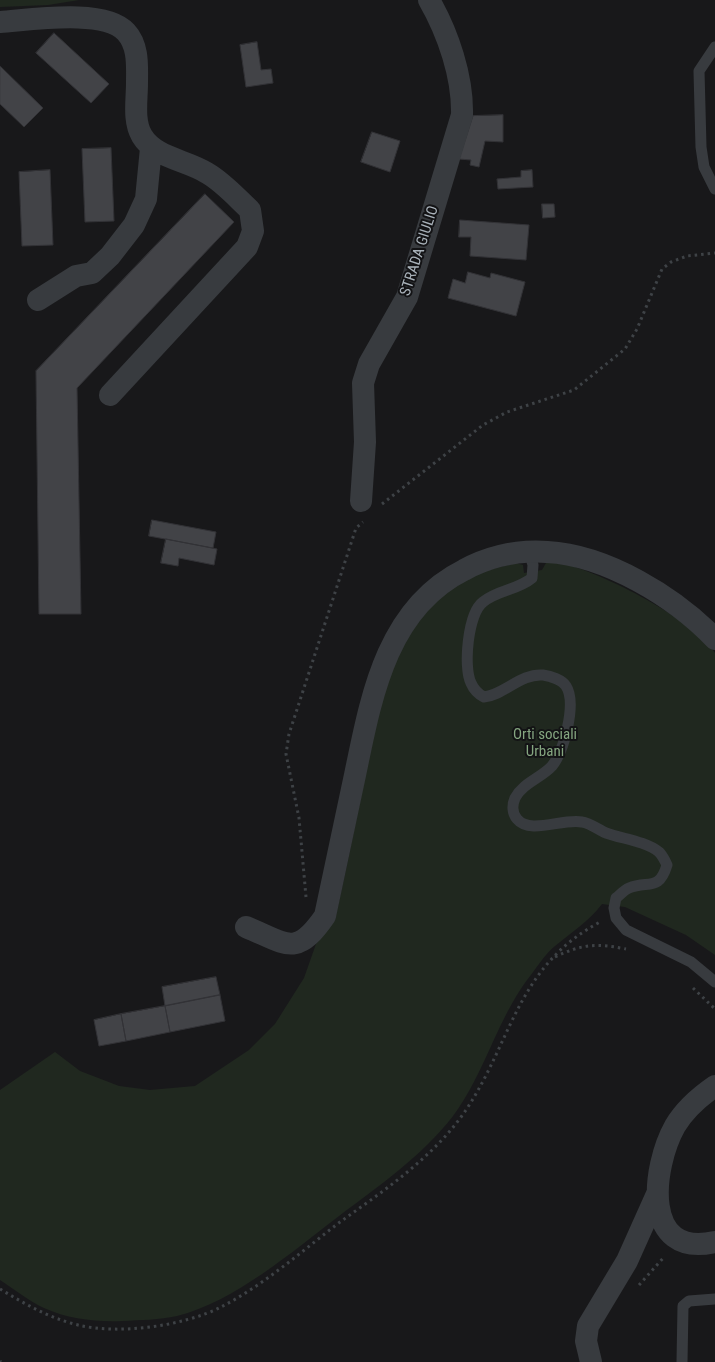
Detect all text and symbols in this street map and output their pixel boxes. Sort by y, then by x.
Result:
street label: STRADA GIULIO [397,204,443,298]
park label: Orti sociali Urbani [513,726,577,761]

